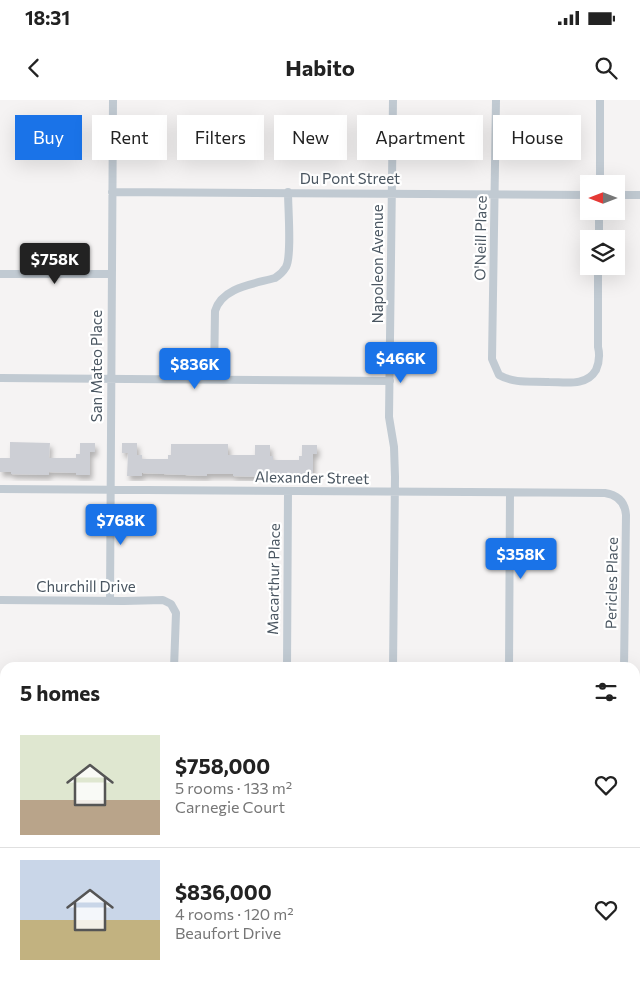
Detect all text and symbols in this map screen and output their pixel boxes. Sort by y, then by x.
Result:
text: 18:31 [25,6,70,29]
icon: back [20,54,48,82]
text: Habito [285,54,355,81]
icon: search [592,54,620,82]
chip: Buy [15,115,82,160]
chip: Rent [92,115,167,160]
chip: Filters [177,115,264,160]
chip: New [274,115,347,160]
chip: Apartment [357,115,483,160]
chip: House [493,115,581,160]
street label: Du Pont Street [300,169,400,187]
north arrow [580,175,625,220]
map controls [580,175,625,275]
street label: O'Neill Place [470,195,490,281]
street label: Napoleon Avenue [368,204,386,324]
button: layers [580,230,625,275]
pin: $758K [20,242,90,285]
text: $758K [31,249,79,268]
street label: San Mateo Place [87,310,105,422]
pin: $466K [366,342,436,384]
pin: $836K [160,348,230,390]
text: $466K [376,348,426,367]
text: $836K [170,354,220,373]
street label: Alexander Street [255,467,369,487]
pin: $768K [86,504,156,546]
text: $768K [97,510,145,529]
street label: Macarthur Place [263,523,283,635]
street label: Pericles Place [601,537,621,629]
pin: $358K [486,538,556,580]
text: $358K [497,544,545,563]
street label: Churchill Drive [36,577,136,595]
icon: filters [592,678,620,706]
text: 5 homes [20,680,100,705]
text: $758,000 [175,753,270,778]
icon: home [60,755,120,815]
icon: heart [592,771,620,799]
text: 5 rooms · 133 m² [175,778,292,797]
text: Carnegie Court [175,797,285,816]
text: $836,000 [175,879,272,904]
icon: home [60,880,120,940]
icon: heart [592,896,620,924]
text: 4 rooms · 120 m² [175,904,294,923]
text: Beaufort Drive [175,923,281,942]

